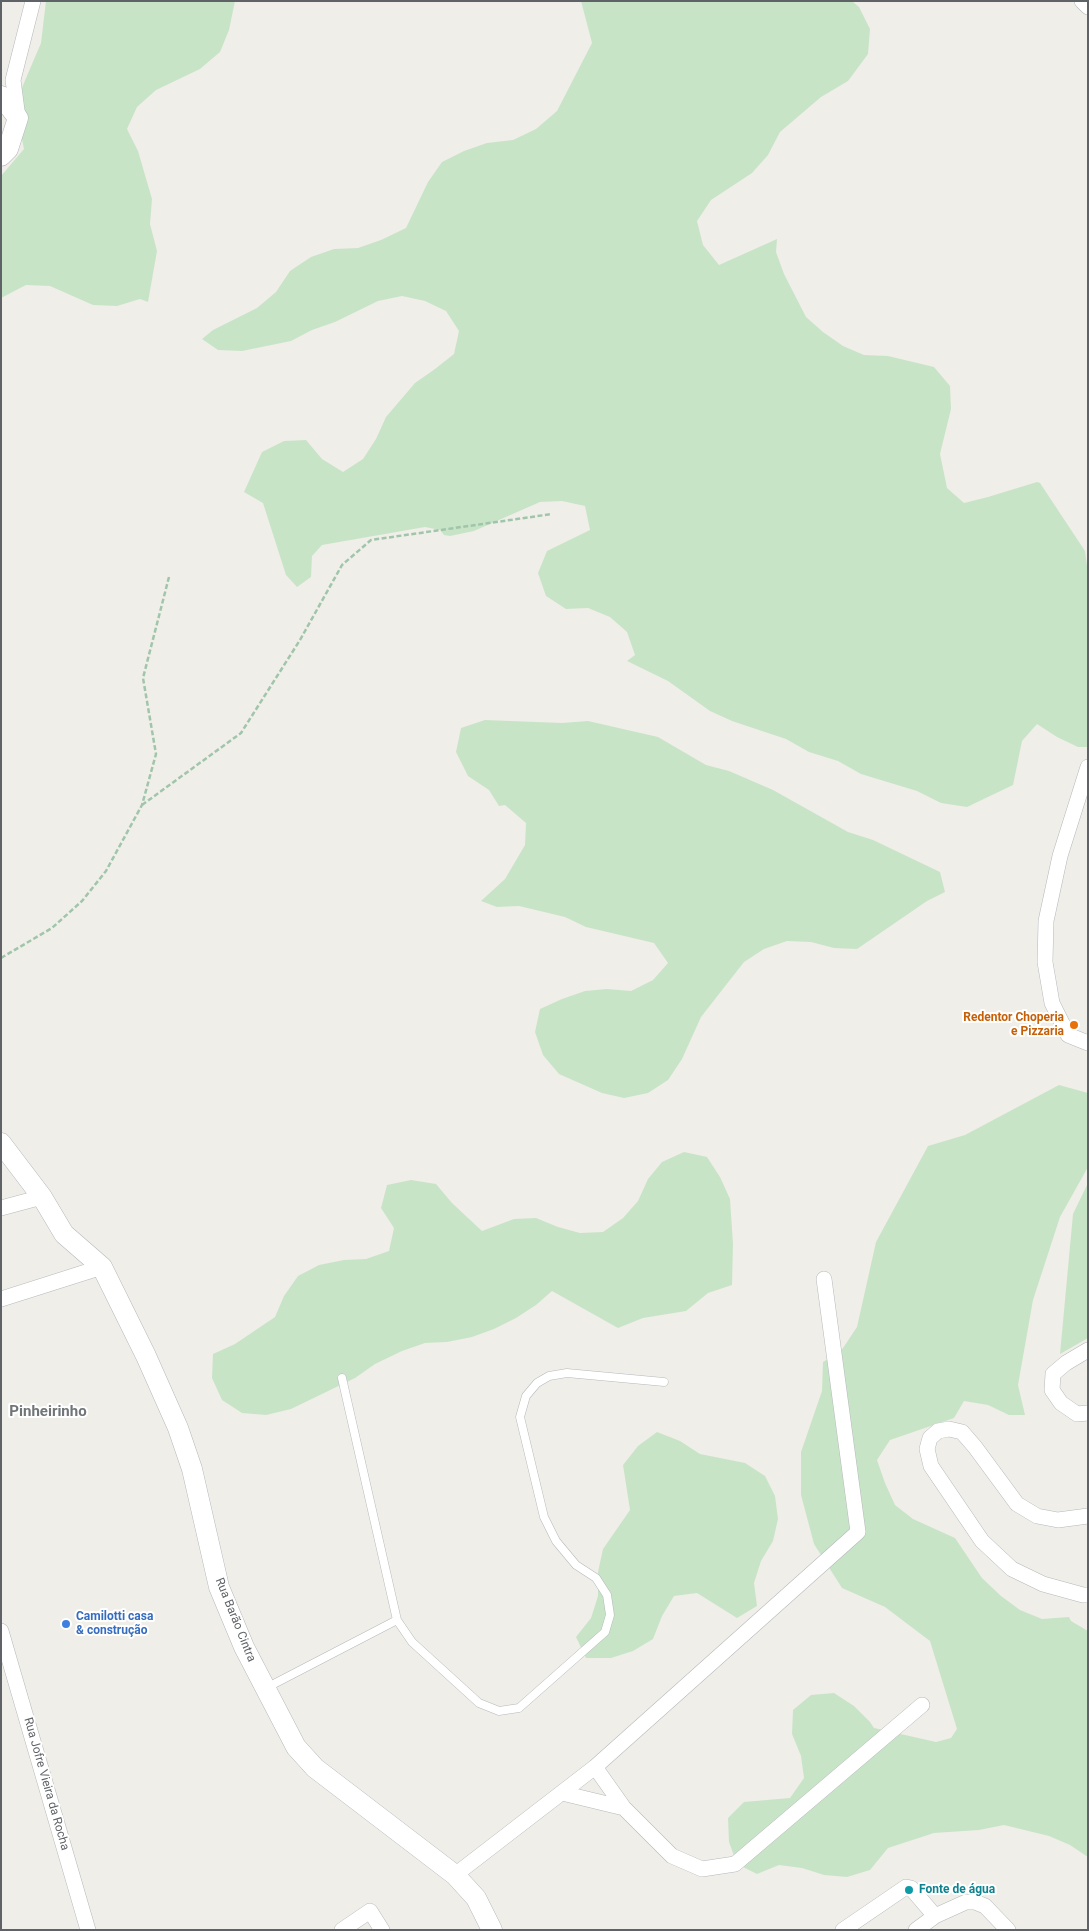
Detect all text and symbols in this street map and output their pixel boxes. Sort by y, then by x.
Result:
place label: Redentor Choperia e Pizzaria [963,1011,1064,1039]
marker: Redentor Choperia e Pizzaria [1068,1019,1080,1031]
district label: Pinheirinho [9,1403,87,1421]
street label: Rua Barão Cintra [212,1576,258,1664]
place label: Camilotti casa & construção [76,1610,153,1638]
marker: Camilotti casa & construção [60,1618,72,1630]
street label: Rua Jofre Vieira da Rocha [20,1716,72,1852]
place label: Fonte de água [919,1883,995,1897]
marker: Fonte de água [903,1884,915,1896]

